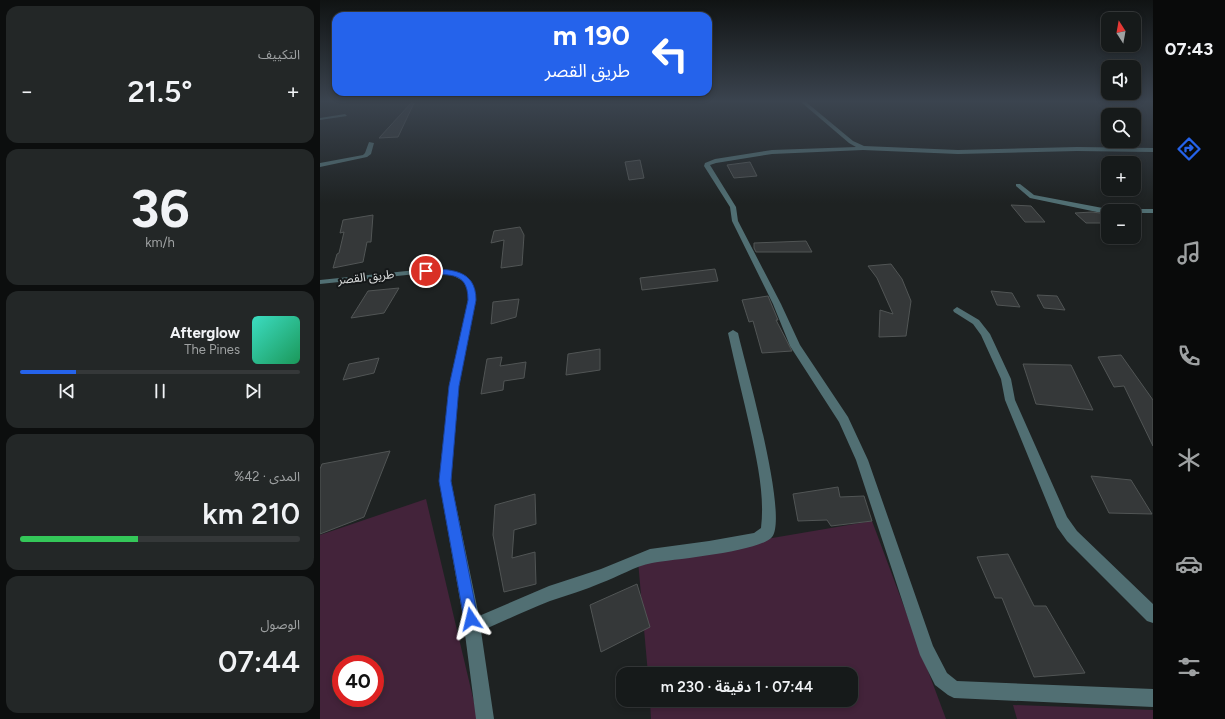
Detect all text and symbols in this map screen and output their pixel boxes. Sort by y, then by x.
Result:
north arrow [1101,12,1141,52]
map controls [1101,12,1141,244]
text: 190 m [553,18,630,52]
icon: left [644,28,696,80]
text: 07:43 [1165,38,1213,60]
text: التكييف [258,47,300,62]
text: طريق القصر [545,60,630,82]
button: sound [1101,60,1141,100]
text: 21.5° [127,73,193,110]
text: − [20,78,34,105]
text: + [286,78,300,105]
button: search [1101,108,1141,148]
icon: directions [1175,135,1203,163]
button: + [1101,156,1141,196]
text: 36 [130,178,190,240]
button: − [1101,204,1141,244]
text: km/h [145,235,175,250]
icon: music [1175,239,1203,267]
pin [409,254,443,288]
icon: arrive [415,260,437,282]
street label: طريق القصر [336,267,395,288]
text: Afterglow [170,324,240,342]
text: The Pines [184,342,240,357]
icon: phone [1175,342,1203,370]
icon: previous [56,380,78,402]
icon: pause [149,380,171,402]
icon: next [242,380,264,402]
icon: climate [1175,446,1203,474]
text: المدى · 42% [234,469,300,484]
text: 210 km [202,495,300,532]
icon: car [1175,550,1203,578]
position arrow [450,598,492,640]
text: الوصول [260,617,300,632]
text: 07:44 [218,643,300,680]
icon: filters [1175,653,1203,681]
speed limit sign: 40 [332,655,384,707]
text: 07:44 · 1 دقيقة · 230 m [661,678,813,696]

